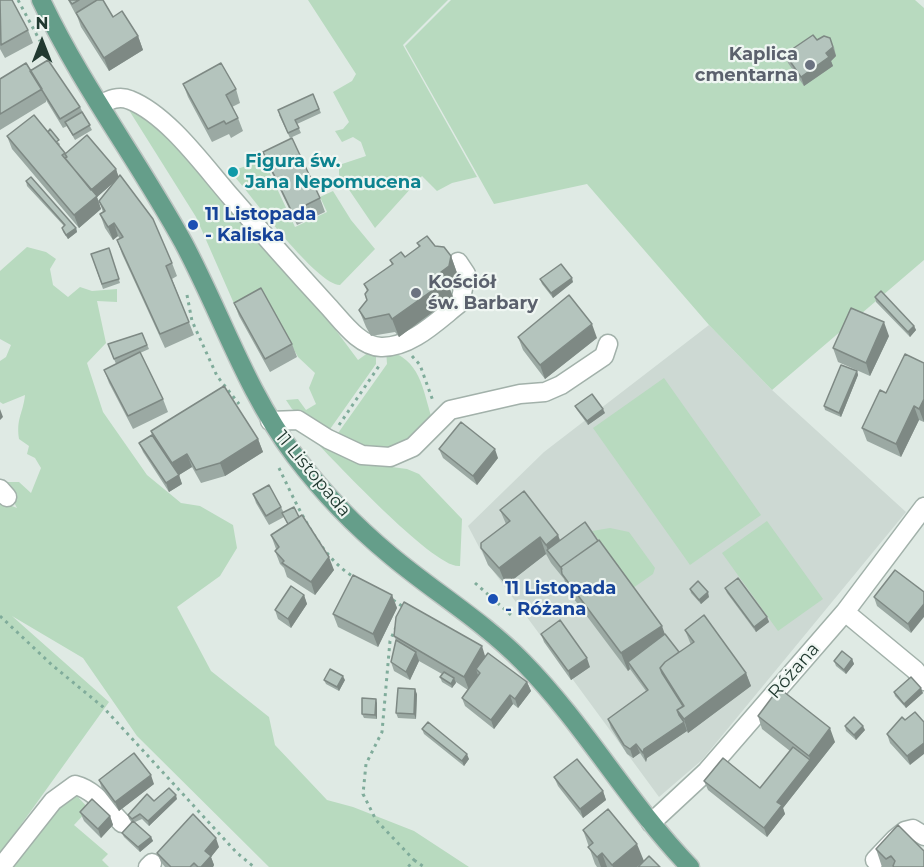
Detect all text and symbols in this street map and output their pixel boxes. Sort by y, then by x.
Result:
north arrow [12,12,72,72]
text: N [36,14,48,33]
place label: Kaplica cmentarna [695,44,798,86]
marker: Kaplica cmentarna [803,58,817,72]
place label: Figura św. Jana Nepomucena [245,151,421,194]
marker: Figura św. Jana Nepomucena [226,165,240,179]
place label: 11 Listopada - Kaliska [205,204,316,246]
marker: 11 Listopada - Kaliska [186,218,200,232]
place label: Kościół św. Barbary [428,272,538,314]
marker: Kościół św. Barbary [409,286,423,300]
street label: 11 Listopada [271,427,355,521]
place label: 11 Listopada - Różana [505,578,616,620]
marker: 11 Listopada - Różana [486,592,500,606]
street label: Różana [764,639,824,703]

